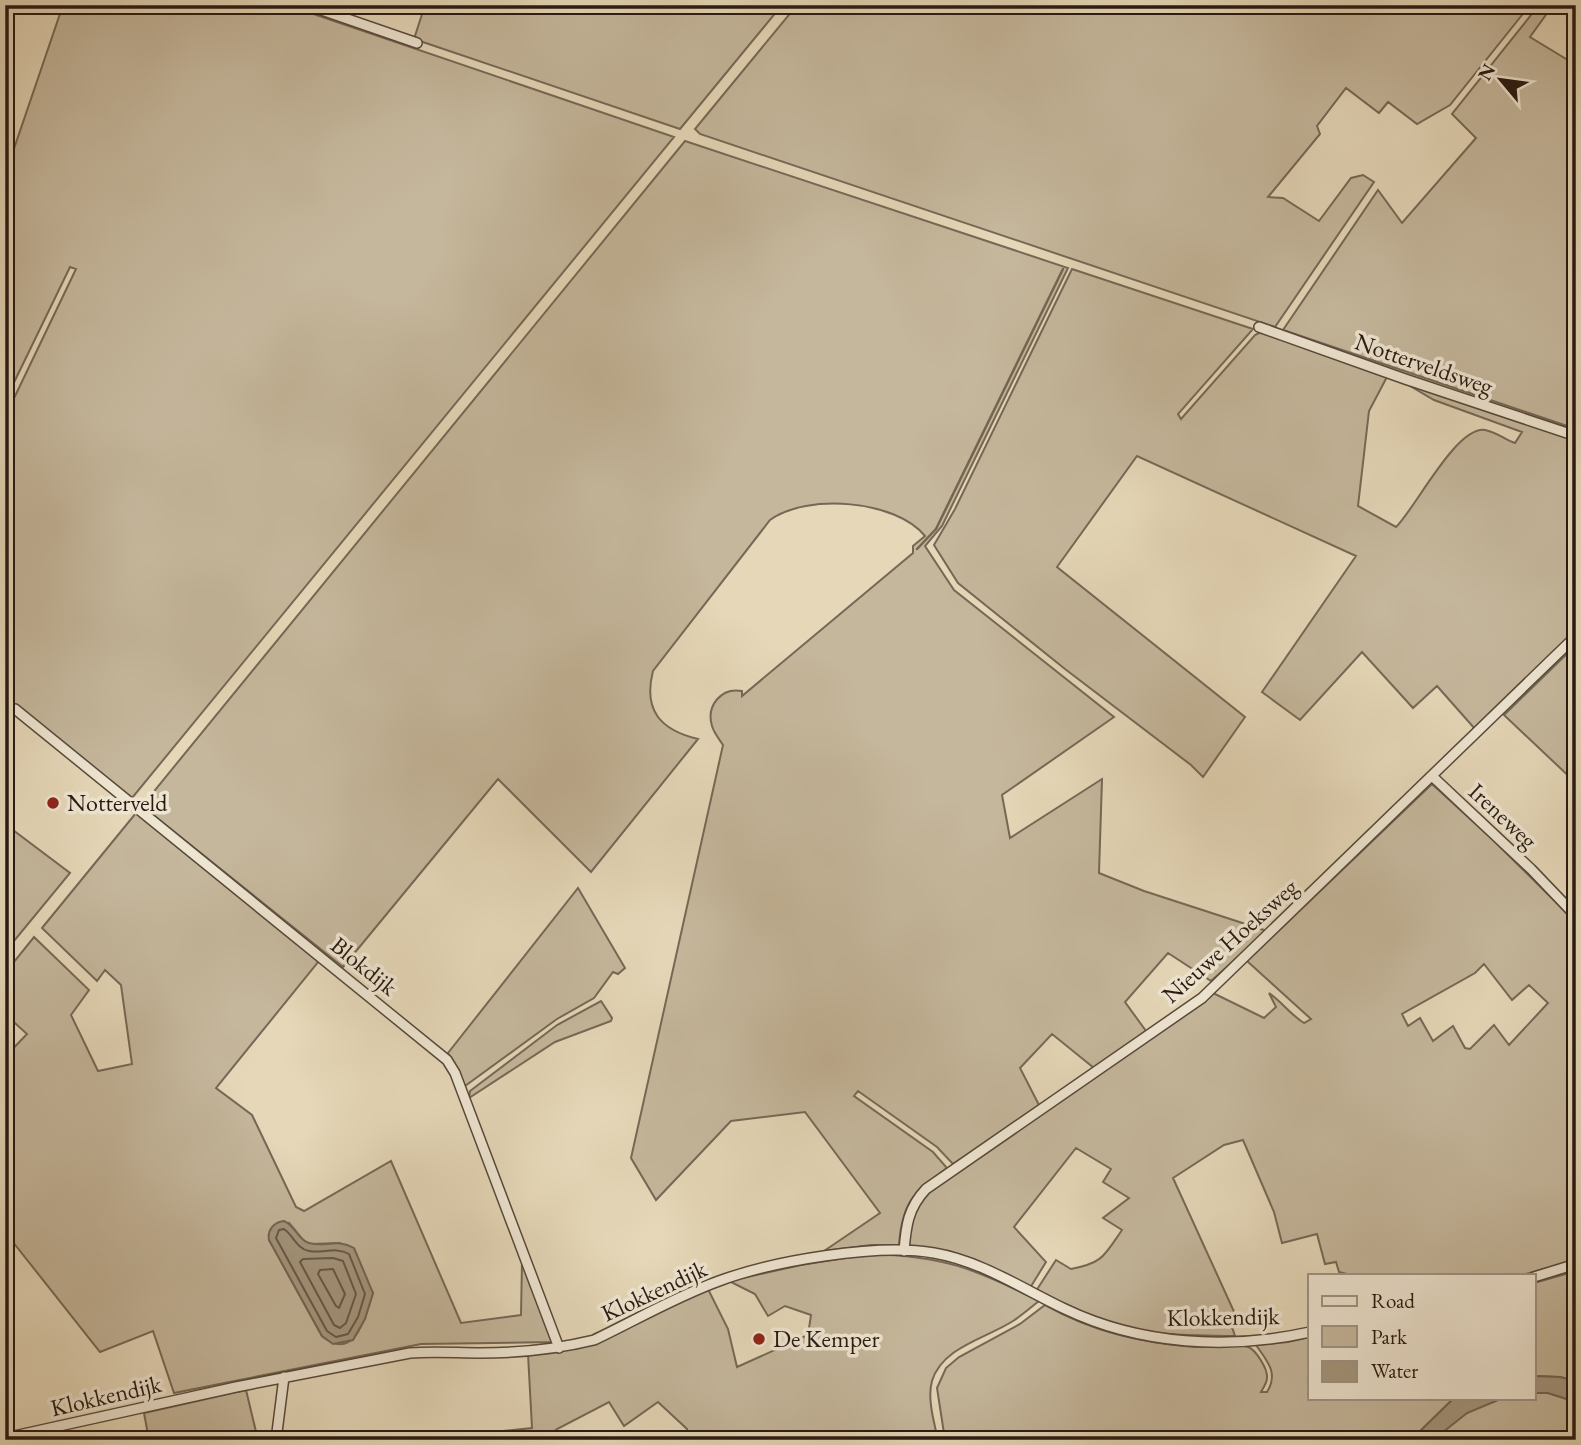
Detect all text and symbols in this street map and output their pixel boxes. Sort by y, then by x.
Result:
north arrow [1466,46,1536,116]
text: N [1472,59,1502,85]
street label: Notterveldsweg [1351,325,1498,402]
street label: Ireneweg [1462,776,1545,856]
place label: Notterveld [67,787,168,818]
marker: Notterveld [45,795,61,811]
street label: Nieuwe Hoeksweg [1155,871,1304,1010]
street label: Blokdijk [325,929,405,1002]
street label: Klokkendijk [596,1252,712,1328]
legend [1308,1274,1536,1400]
text: Road [1371,1287,1415,1314]
street label: Klokkendijk [1166,1300,1280,1333]
place label: De Kemper [773,1323,879,1354]
text: Park [1371,1323,1408,1350]
marker: De Kemper [751,1331,767,1347]
text: Water [1371,1357,1418,1384]
street label: Klokkendijk [47,1368,165,1423]

